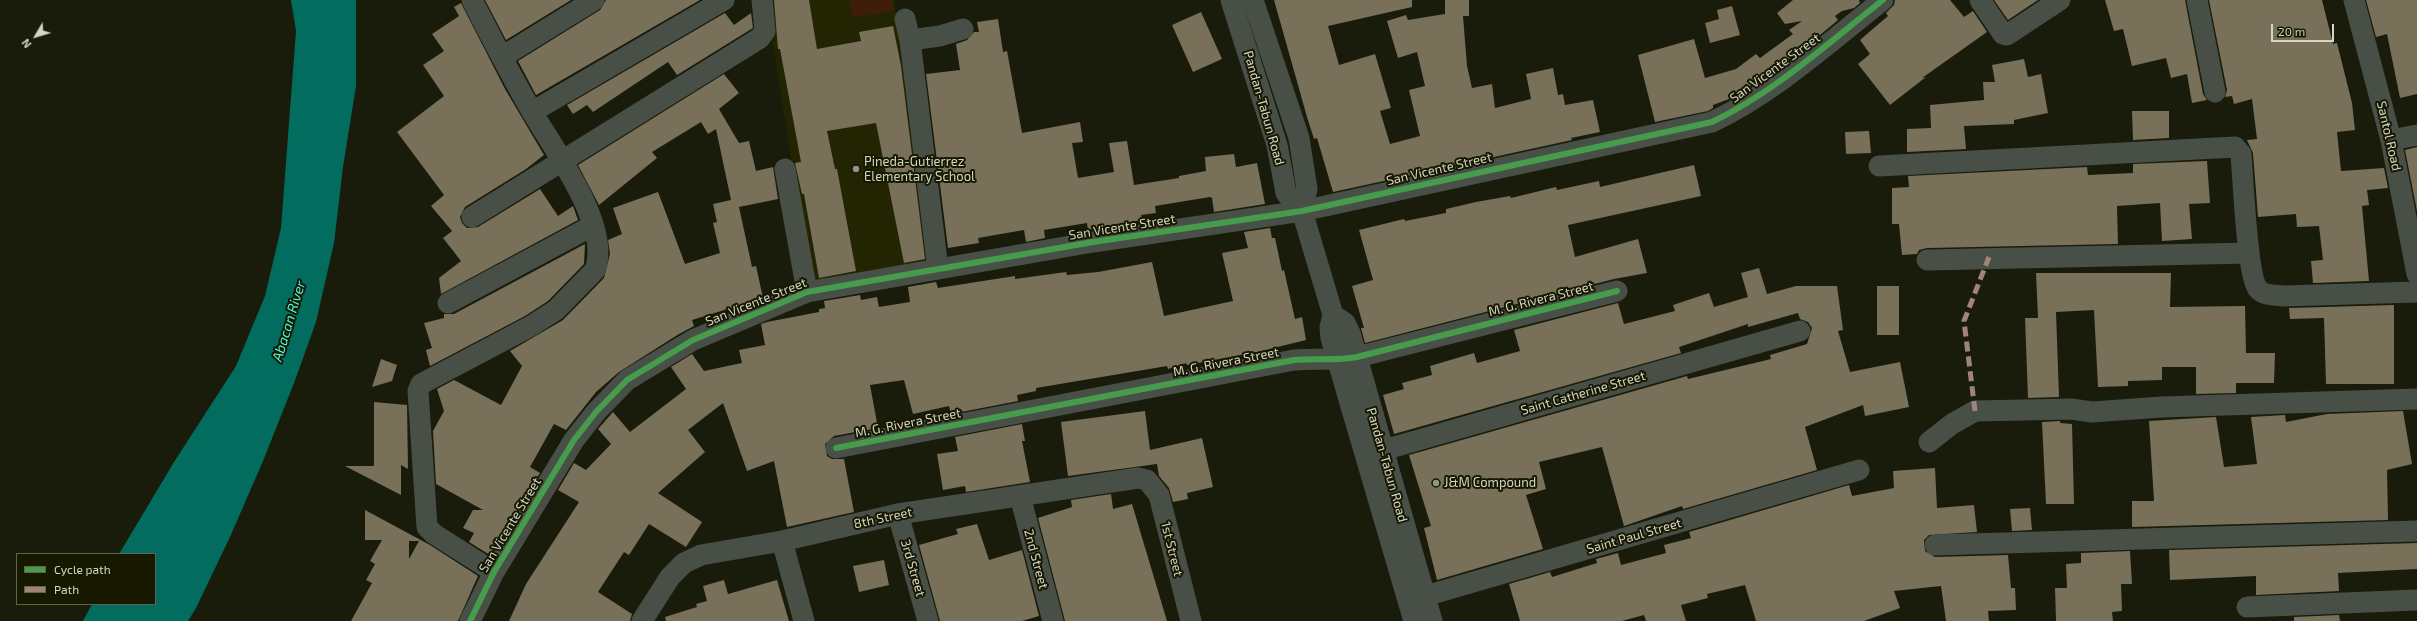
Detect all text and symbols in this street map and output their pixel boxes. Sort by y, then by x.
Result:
north arrow [16,16,56,56]
scale bar [2273,16,2336,42]
text: 20 m [2278,24,2305,38]
street label: San Vicente Street [1727,30,1823,106]
text: N [19,37,34,51]
street label: Pandan-Tabun Road [1240,49,1288,167]
street label: Santol Road [2373,100,2405,172]
street label: San Vicente Street [1385,149,1493,189]
place label: Pineda-Gutierrez Elementary School [864,154,975,185]
marker: Pineda-Gutierrez Elementary School [851,164,861,174]
street label: San Vicente Street [1068,211,1176,243]
street label: San Vicente Street [703,275,809,329]
street label: M. G. Rivera Street [1487,278,1595,320]
water label: Abacan River [269,279,309,363]
street label: M. G. Rivera Street [1172,344,1280,380]
street label: Saint Catherine Street [1519,368,1647,418]
street label: M. G. Rivera Street [854,405,962,441]
street label: Pandan-Tabun Road [1363,406,1411,524]
street label: San Vicente Street [476,475,544,575]
place label: J&M Compound [1444,475,1536,491]
marker: J&M Compound [1431,478,1441,488]
street label: 8th Street [852,504,914,532]
street label: Saint Paul Street [1585,515,1683,557]
street label: 1st Street [1158,520,1186,578]
street label: 2nd Street [1021,527,1051,591]
street label: 3rd Street [897,538,929,598]
legend [16,553,156,605]
text: Cycle path [54,562,111,576]
text: Path [54,582,79,596]

